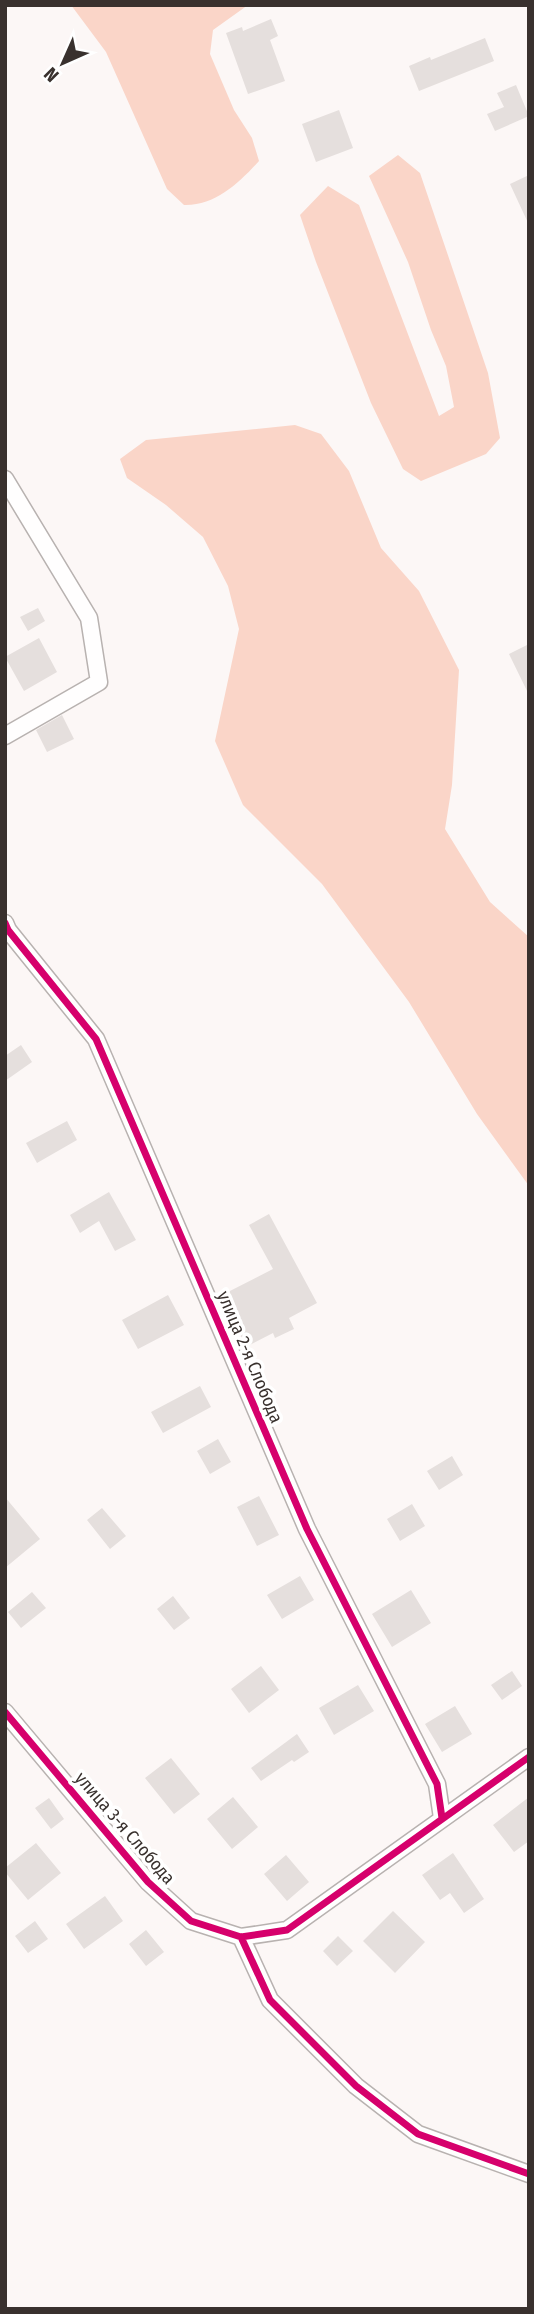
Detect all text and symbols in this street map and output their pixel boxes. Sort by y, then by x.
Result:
north arrow [28,28,98,98]
text: N [39,63,63,87]
street label: улица 2-я Слобода [212,1288,288,1426]
street label: улица 3-я Слобода [70,1767,180,1889]

